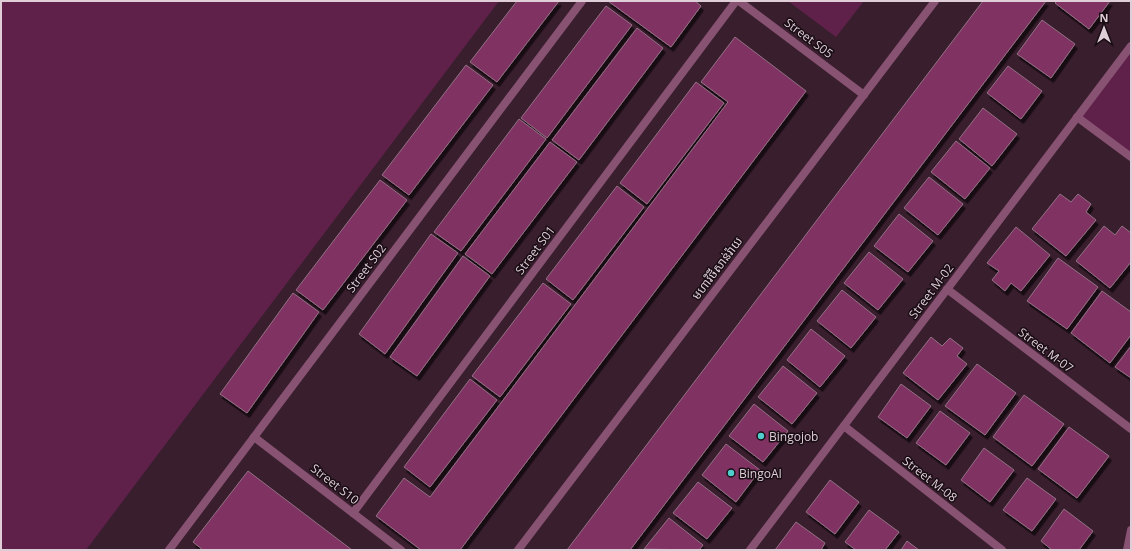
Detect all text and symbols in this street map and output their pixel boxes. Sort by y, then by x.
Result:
north arrow [1084,8,1124,48]
text: N [1100,10,1108,25]
street label: Street S05 [781,14,837,62]
street label: Street S01 [511,222,559,278]
street label: មហាវិថីសាន់រ៉ាយ [688,233,746,303]
street label: Street S02 [342,240,390,296]
street label: Street M-02 [905,260,957,322]
street label: Street M-07 [1015,324,1077,376]
place label: Bingojob [769,428,818,445]
marker: Bingojob [756,431,766,441]
street label: Street M-08 [899,452,961,506]
street label: Street S10 [307,460,363,508]
place label: BingoAI [739,465,782,482]
marker: BingoAI [726,468,736,478]

